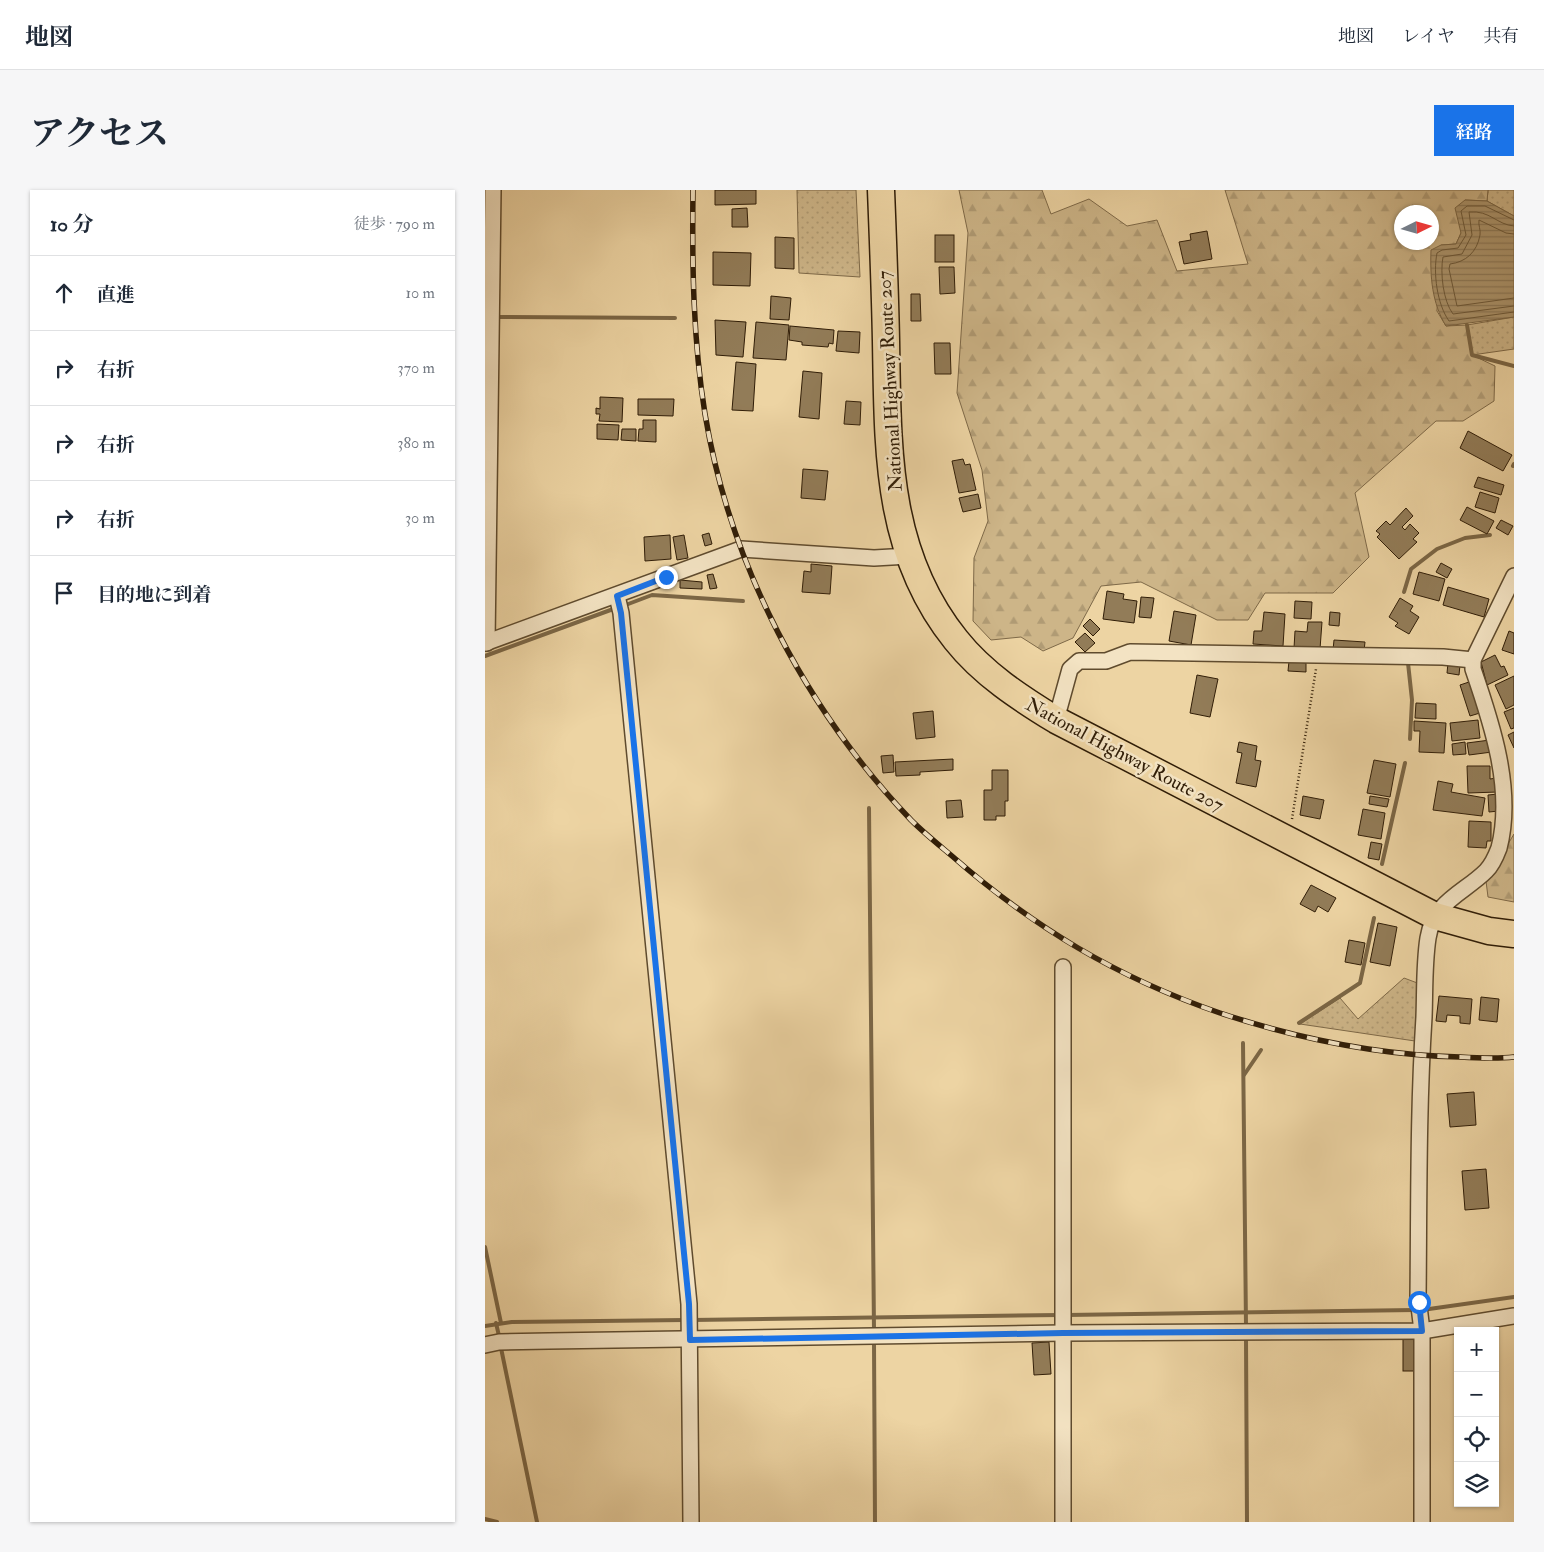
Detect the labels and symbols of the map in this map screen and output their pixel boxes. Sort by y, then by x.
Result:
north arrow [1394,205,1439,250]
street label: National Highway Route 207 [872,270,908,492]
route end [655,566,678,589]
street label: National Highway Route 207 [1021,692,1228,817]
route start [1408,1291,1431,1314]

